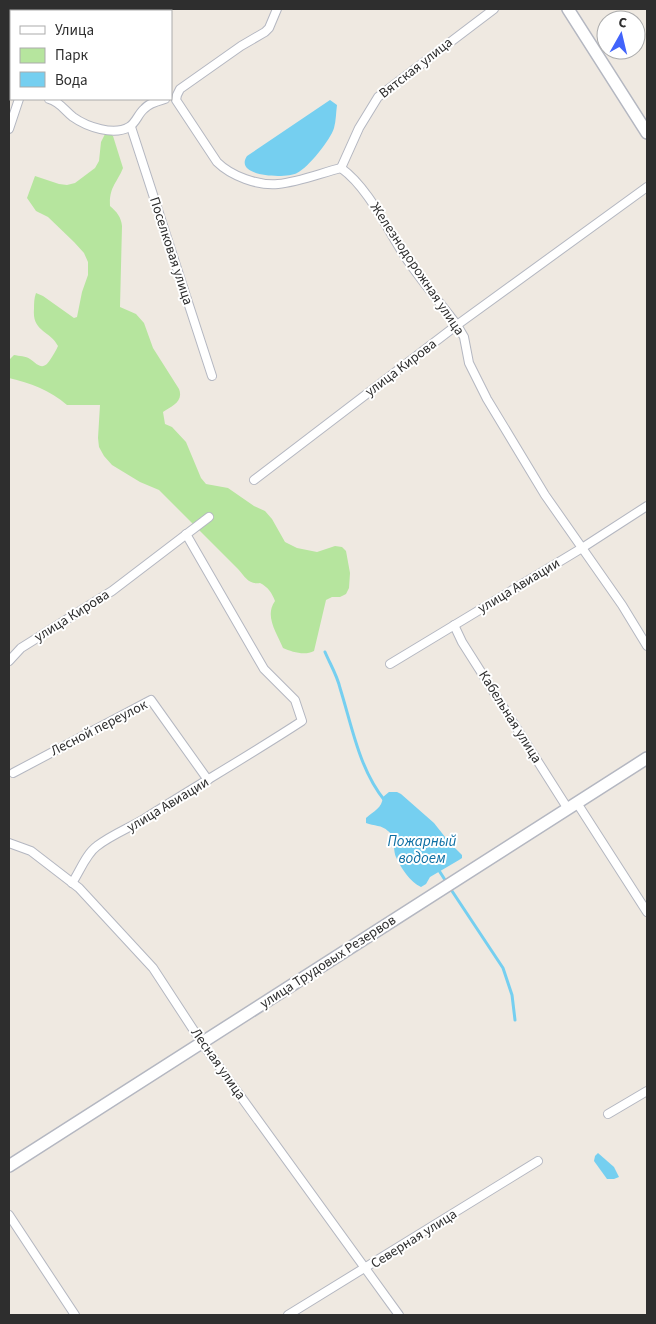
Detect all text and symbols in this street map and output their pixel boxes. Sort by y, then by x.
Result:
legend [10,10,172,100]
north arrow [596,10,646,60]
text: С [617,13,628,34]
text: Улица [55,20,94,41]
street label: Вятская улица [375,33,457,103]
text: Парк [55,45,89,66]
text: Вода [55,70,88,91]
street label: Поселковая улица [144,195,198,307]
street label: Железнодорожная улица [365,199,469,339]
street label: улица Кирова [361,334,441,402]
street label: улица Авиации [474,554,564,618]
street label: улица Кирова [31,585,113,647]
street label: Кабельная улица [474,667,546,767]
street label: Лесной переулок [47,695,151,761]
street label: улица Авиации [123,773,213,837]
water label: Пожарный водоем [388,831,457,869]
street label: улица Трудовых Резервов [256,910,400,1014]
street label: Лесная улица [186,1024,250,1104]
street label: Северная улица [367,1204,461,1274]

